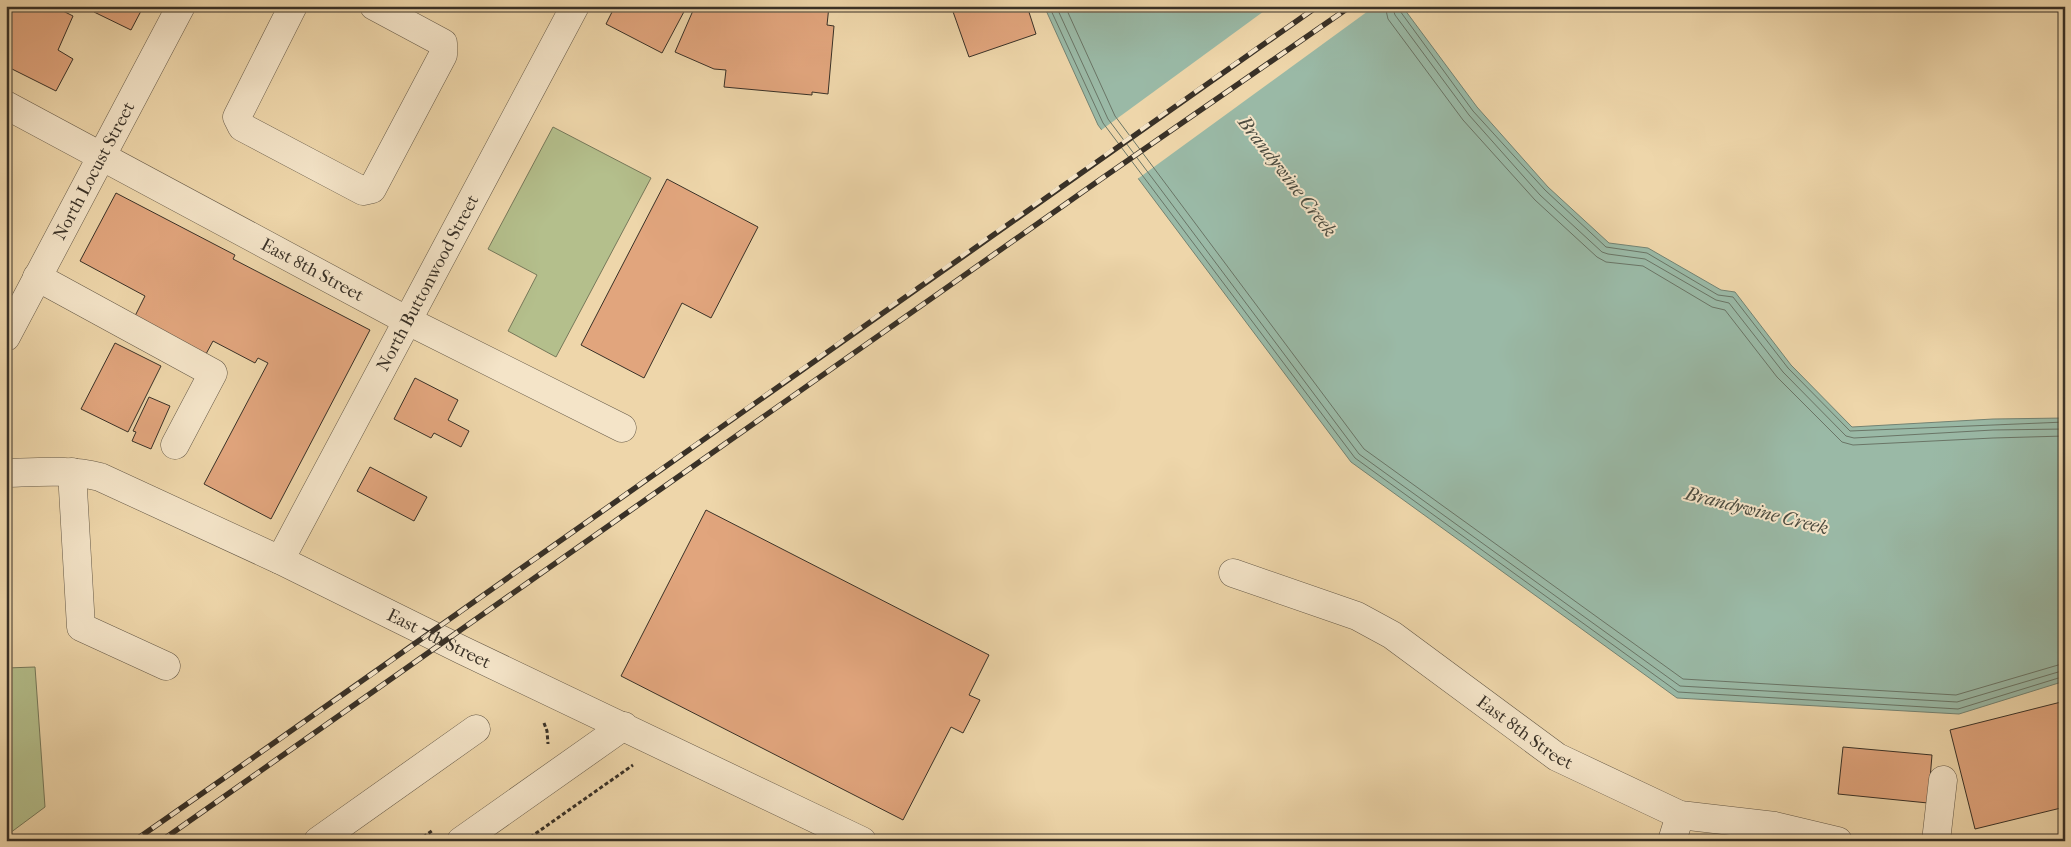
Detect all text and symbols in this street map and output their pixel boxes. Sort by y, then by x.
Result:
street label: North Locust Street [49,98,140,244]
water label: Brandywine Creek [1233,111,1341,241]
street label: North Buttonwood Street [372,191,484,375]
street label: East 8th Street [257,234,368,306]
water label: Brandywine Creek [1682,482,1831,539]
street label: East 7th Street [383,605,495,673]
street label: East 8th Street [1473,691,1577,774]

